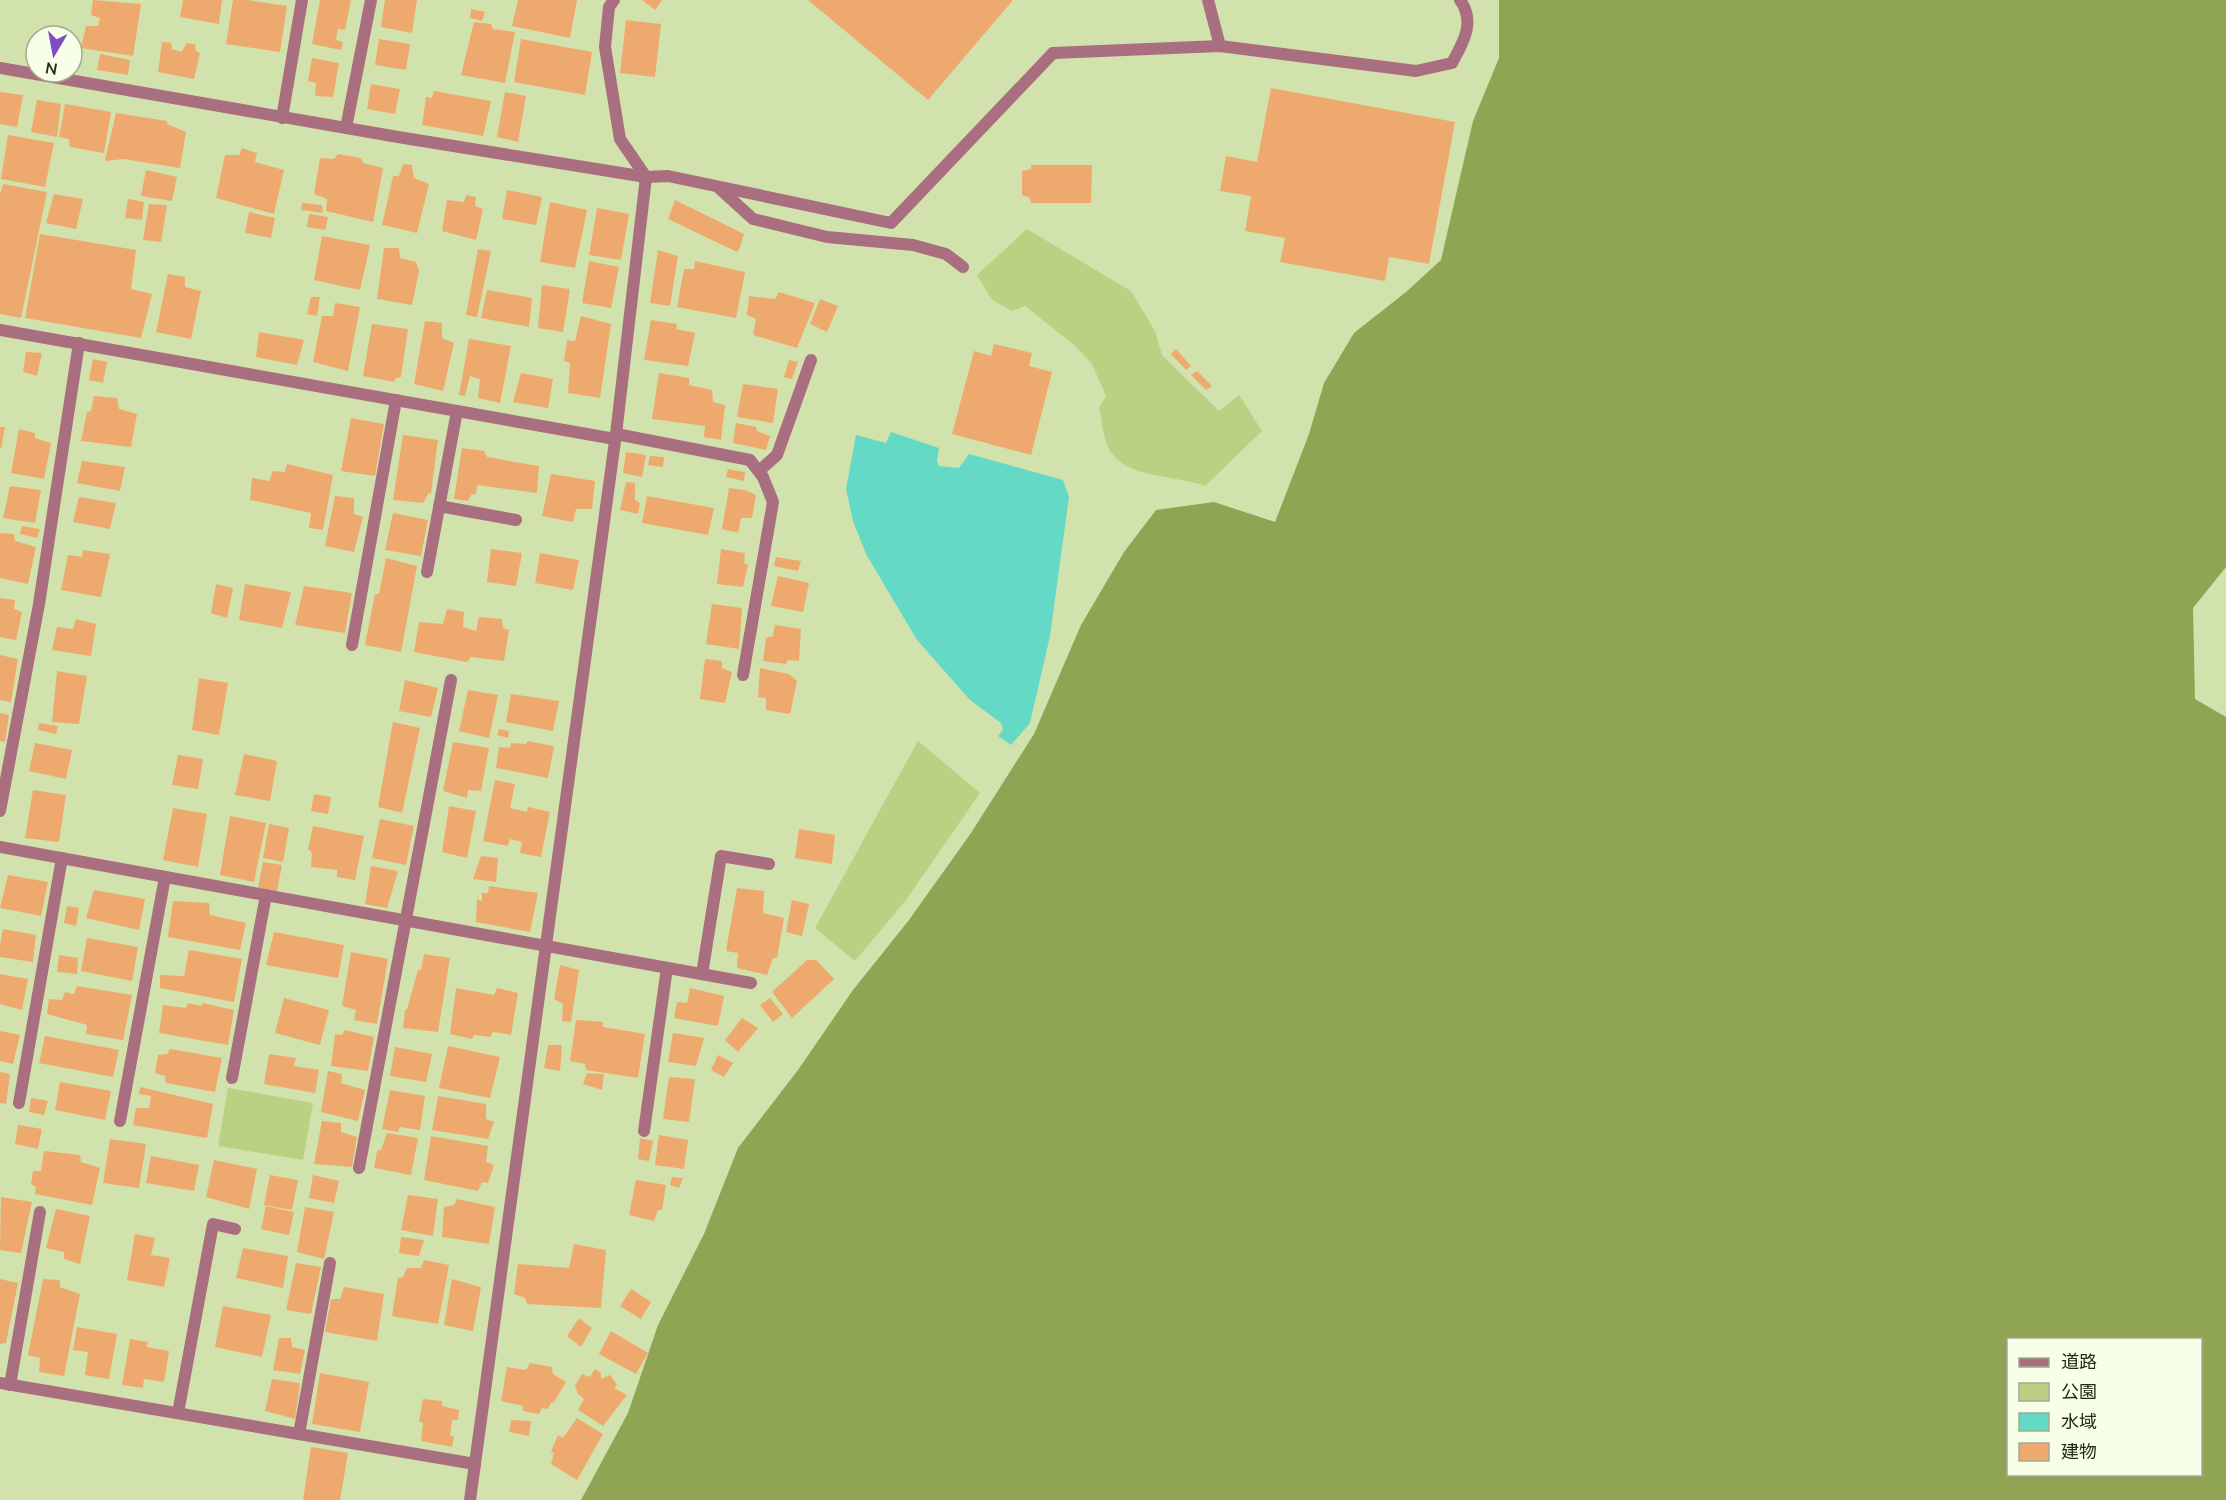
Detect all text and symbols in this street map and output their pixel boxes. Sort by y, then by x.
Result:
north arrow [24,24,84,84]
text: N [44,56,59,80]
legend [2007,1338,2202,1476]
text: 道路 [2061,1350,2097,1374]
text: 公園 [2061,1380,2097,1404]
text: 水域 [2061,1410,2097,1434]
text: 建物 [2061,1440,2097,1464]

